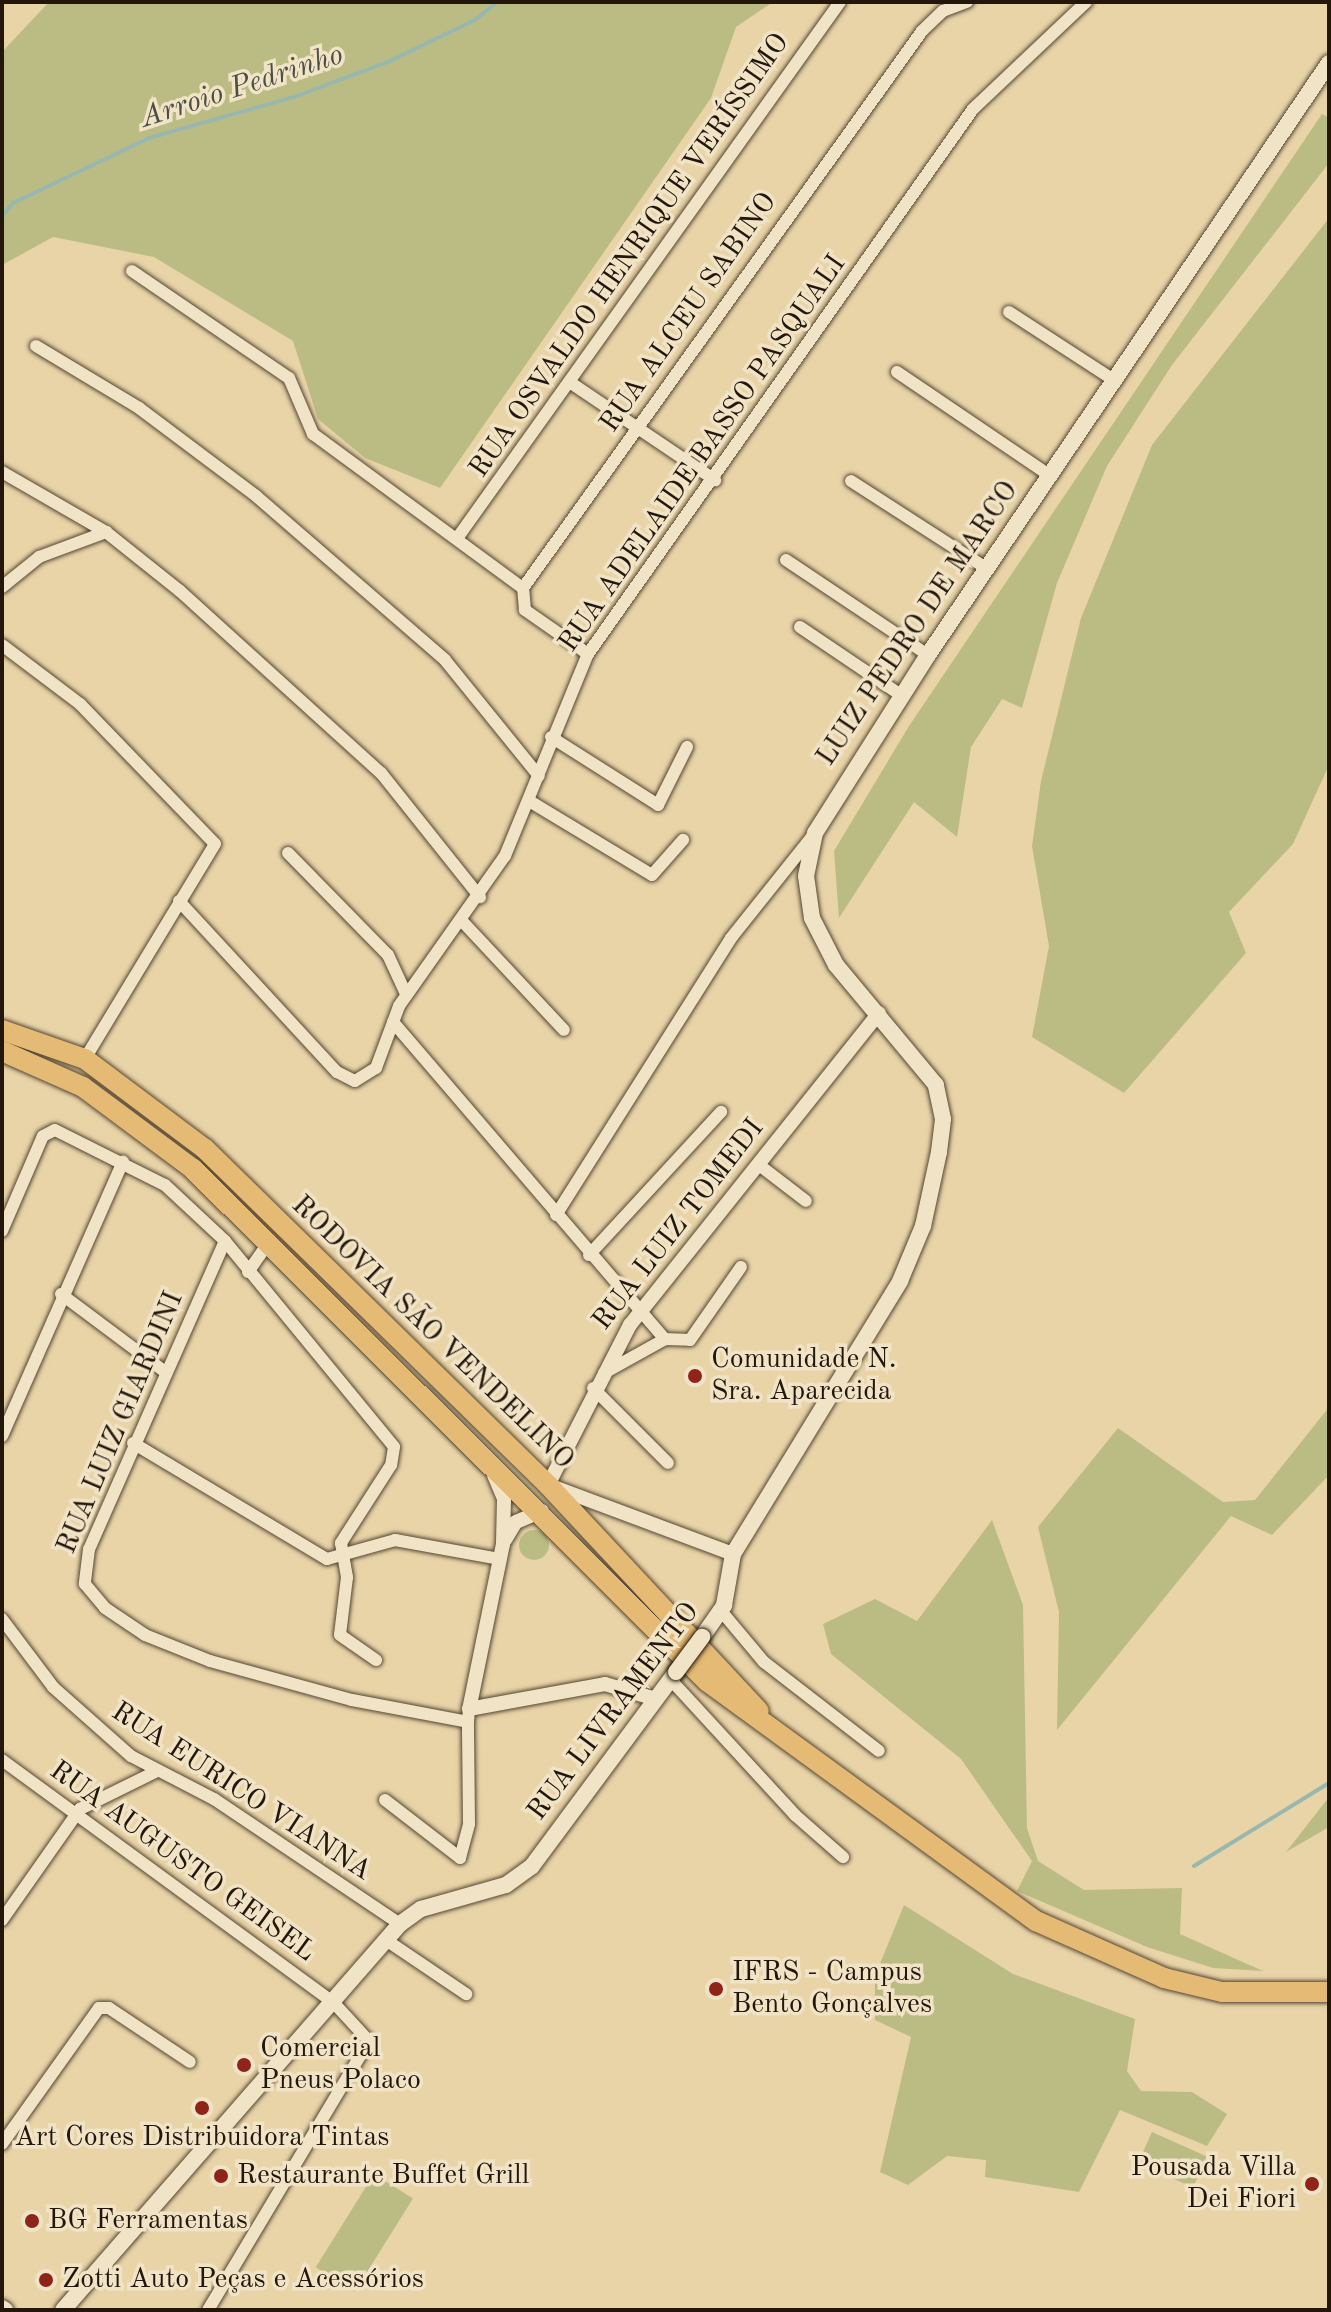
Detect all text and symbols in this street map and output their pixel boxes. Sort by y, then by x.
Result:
street label: RUA OSVALDO HENRIQUE VERÍSSIMO [463,27,797,485]
water label: Arroio Pedrinho [136,37,348,137]
street label: RUA ALCEU SABINO [594,187,784,439]
street label: RUA ADELAIDE BASSO PASQUALI [552,249,854,659]
street label: LUIZ PEDRO DE MARCO [810,475,1026,773]
street label: RUA LUIZ TOMEDI [586,1113,772,1337]
street label: RODOVIA SÃO VENDELINO [284,1189,580,1477]
street label: RUA LUIZ GIARDINI [51,1287,191,1559]
place label: Comunidade N. Sra. Aparecida [711,1343,897,1409]
marker: Comunidade N. Sra. Aparecida [686,1367,704,1385]
street label: RUA LIVRAMENTO [521,1596,707,1828]
street label: RUA EURICO VIANNA [105,1695,377,1889]
street label: RUA AUGUSTO GEISEL [43,1754,321,1970]
place label: IFRS - Campus Bento Gonçalves [732,1956,932,2022]
marker: IFRS - Campus Bento Gonçalves [707,1980,725,1998]
place label: Comercial Pneus Polaco [260,2032,421,2098]
marker: Comercial Pneus Polaco [235,2056,253,2074]
marker: Art Cores Distribuidora Tintas [193,2099,211,2117]
place label: Art Cores Distribuidora Tintas [15,2121,389,2155]
place label: Pousada Villa Dei Fiori [1130,2151,1296,2217]
place label: Restaurante Buffet Grill [237,2159,529,2193]
marker: Restaurante Buffet Grill [212,2167,230,2185]
marker: Pousada Villa Dei Fiori [1303,2175,1321,2193]
place label: BG Ferramentas [48,2204,248,2238]
marker: BG Ferramentas [23,2212,41,2230]
place label: Zotti Auto Peças e Acessórios [62,2263,424,2297]
marker: Zotti Auto Peças e Acessórios [37,2271,55,2289]

